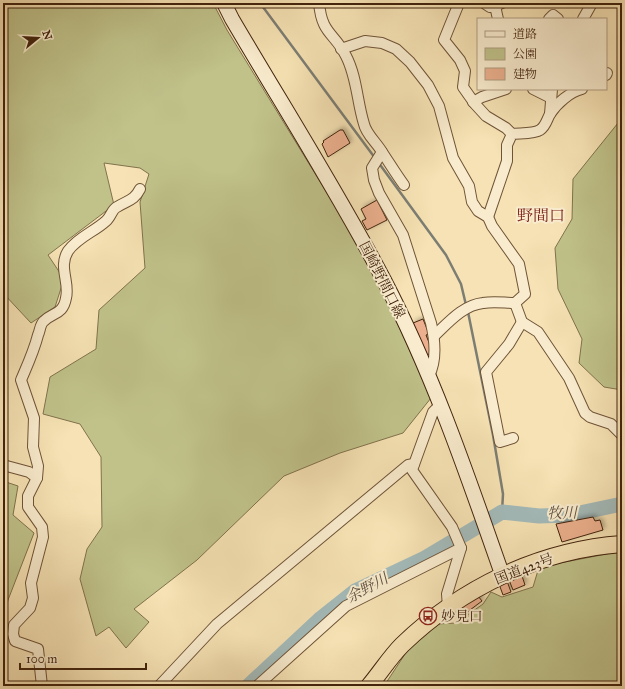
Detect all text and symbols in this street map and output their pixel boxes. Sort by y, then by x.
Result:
north arrow [18,18,58,58]
legend [477,18,607,90]
text: 道路 [513,27,537,41]
text: N [39,29,55,42]
text: 公園 [513,47,537,61]
text: 建物 [513,67,537,81]
district label: 野間口 [517,206,565,225]
street label: 国崎野間口線 [355,239,409,321]
water label: 牧川 [547,503,579,523]
street label: 国道423号 [492,550,556,588]
water label: 余野川 [343,568,393,607]
bus stop icon: 妙見口 [418,606,438,626]
place label: 妙見口 [441,608,483,625]
scale bar [20,645,146,671]
text: 100 m [26,652,57,666]

